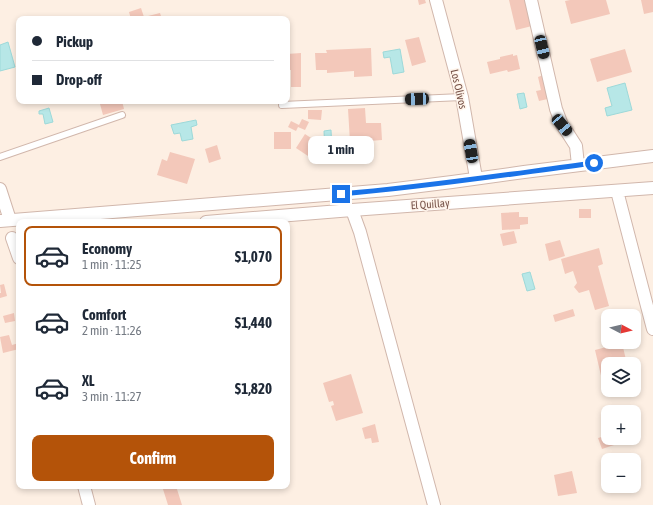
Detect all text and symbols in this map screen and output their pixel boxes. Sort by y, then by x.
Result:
text: Pickup [56,33,93,50]
car [533,34,551,60]
street label: Los Olivos [449,68,469,110]
text: Drop-off [56,71,102,88]
car [405,93,429,105]
car [550,112,574,138]
callout: 1 min [308,136,374,164]
car [463,138,479,164]
text: 1 min [328,142,354,157]
route start [585,154,603,172]
route end [332,185,350,203]
street label: El Quillay [410,197,450,211]
icon: car [34,238,70,274]
text: Economy [82,240,132,257]
text: $1,070 [235,248,272,265]
text: 1 min · 11:25 [82,257,142,272]
icon: car [34,304,70,340]
text: Comfort [82,306,126,323]
north arrow [601,309,641,349]
map controls [601,309,641,493]
text: $1,440 [235,314,272,331]
text: 2 min · 11:26 [82,323,142,338]
button: layers [601,357,641,397]
icon: car [34,370,70,406]
text: XL [82,372,95,389]
text: $1,820 [235,380,272,397]
text: 3 min · 11:27 [82,389,142,404]
button: + [601,405,641,445]
button: Confirm [32,435,274,481]
button: − [601,453,641,493]

